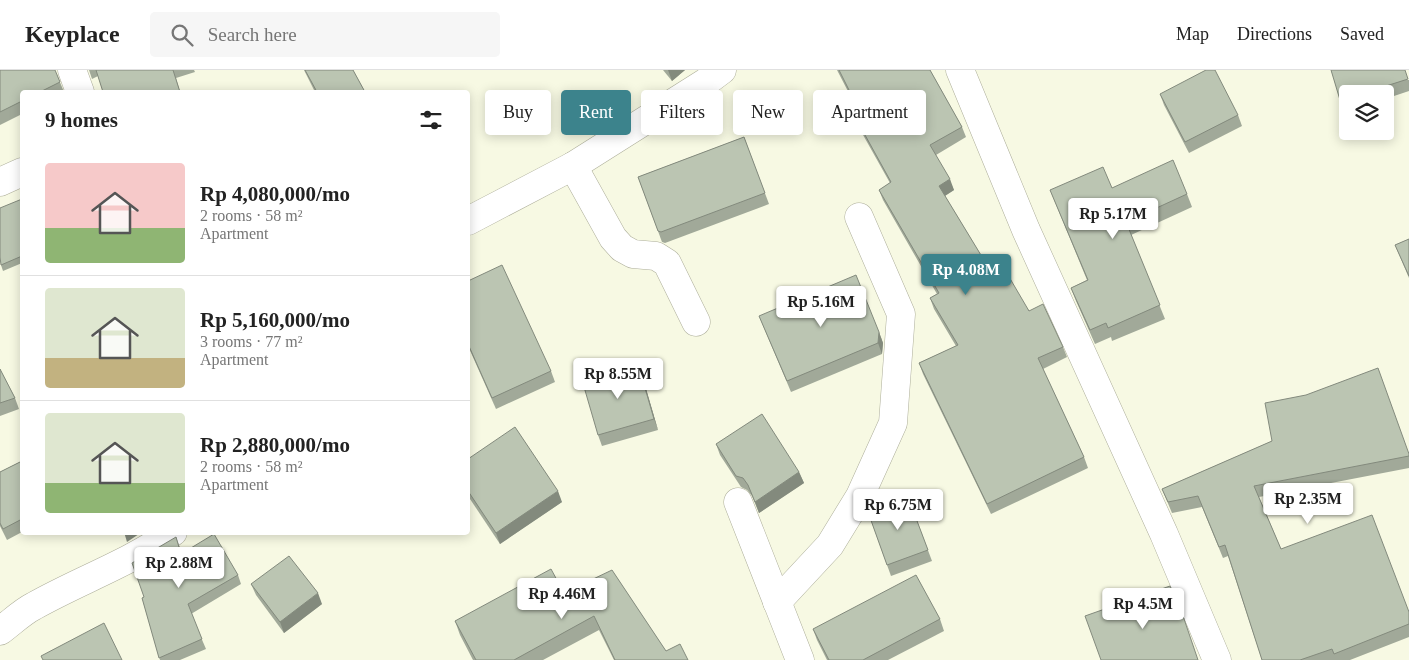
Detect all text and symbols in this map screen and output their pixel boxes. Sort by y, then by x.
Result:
search box [150,12,500,57]
text: Keyplace [25,21,120,47]
icon: search [168,21,196,49]
text: Search here [208,24,297,45]
text: Map [1176,24,1209,44]
text: Directions [1237,24,1312,44]
text: Saved [1340,24,1384,44]
map controls [1339,85,1394,140]
button: layers [1339,85,1394,140]
chip: Buy [485,90,551,135]
chip: Rent [561,90,631,135]
chip: Filters [641,90,723,135]
chip: New [733,90,803,135]
chip: Apartment [813,90,926,135]
icon: filters [417,106,445,134]
text: 9 homes [45,108,118,132]
text: Rp 4,080,000/mo [200,182,350,206]
icon: home [85,183,145,243]
pin: Rp 5.17M [1061,198,1165,240]
text: Rp 5.17M [1079,205,1147,222]
text: 2 rooms · 58 m² [200,207,303,224]
text: Apartment [200,225,268,242]
pin: Rp 4.08M [914,254,1018,296]
text: Rp 4.08M [932,261,1000,278]
pin: Rp 5.16M [769,286,873,328]
text: Rp 5.16M [787,293,855,310]
icon: home [85,308,145,368]
text: Rp 5,160,000/mo [200,308,350,332]
text: 3 rooms · 77 m² [200,333,303,350]
text: Apartment [200,351,268,368]
pin: Rp 8.55M [566,358,670,400]
text: Rp 8.55M [584,365,652,382]
icon: home [85,433,145,493]
text: Rp 2,880,000/mo [200,433,350,457]
text: 2 rooms · 58 m² [200,458,303,475]
text: Apartment [200,476,268,493]
pin: Rp 2.35M [1256,482,1360,525]
pin: Rp 6.75M [846,488,950,531]
text: Rp 2.35M [1274,490,1342,507]
text: Rp 6.75M [864,496,932,513]
pin: Rp 2.88M [127,546,231,589]
text: Rp 2.88M [145,554,213,571]
pin: Rp 4.46M [510,578,614,620]
text: Rp 4.46M [528,585,596,602]
pin: Rp 4.5M [1097,588,1189,630]
text: Rp 4.5M [1113,595,1173,612]

